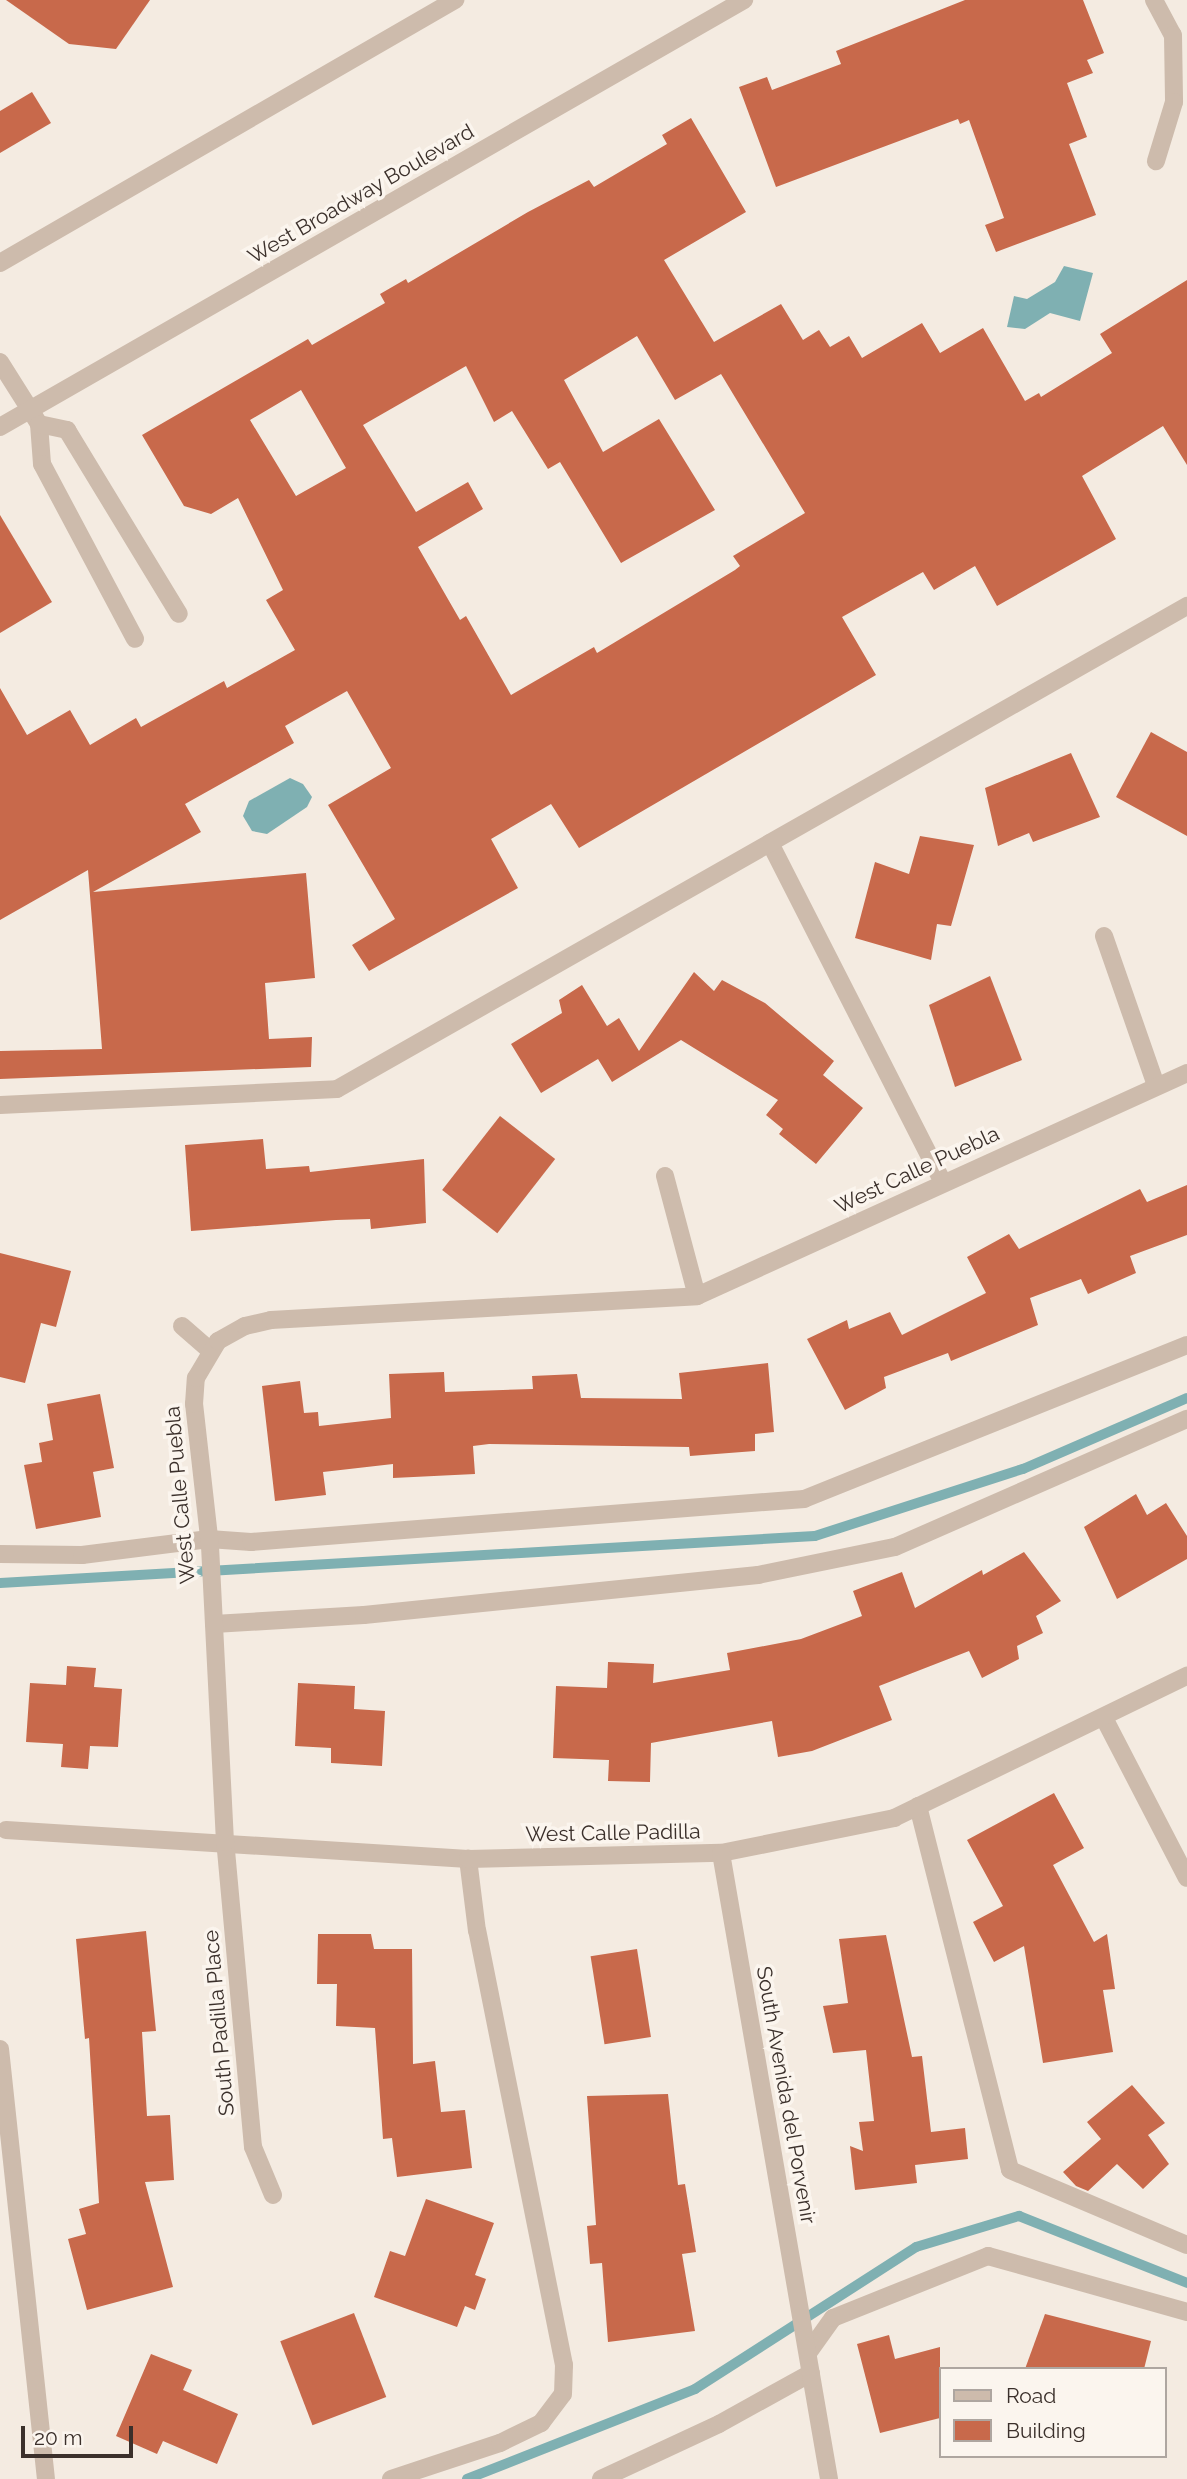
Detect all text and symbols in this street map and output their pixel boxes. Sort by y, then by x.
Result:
street label: West Broadway Boulevard [243,119,479,269]
street label: West Calle Puebla [831,1121,1003,1219]
street label: West Calle Puebla [160,1405,200,1585]
street label: West Calle Padilla [525,1819,701,1847]
street label: South Padilla Place [198,1929,240,2117]
street label: South Avenida del Porvenir [751,1964,821,2226]
legend [939,2367,1166,2458]
text: Road [1006,2383,1056,2408]
scale bar [24,2412,136,2456]
text: Building [1006,2418,1086,2443]
text: 20 m [34,2425,82,2450]

